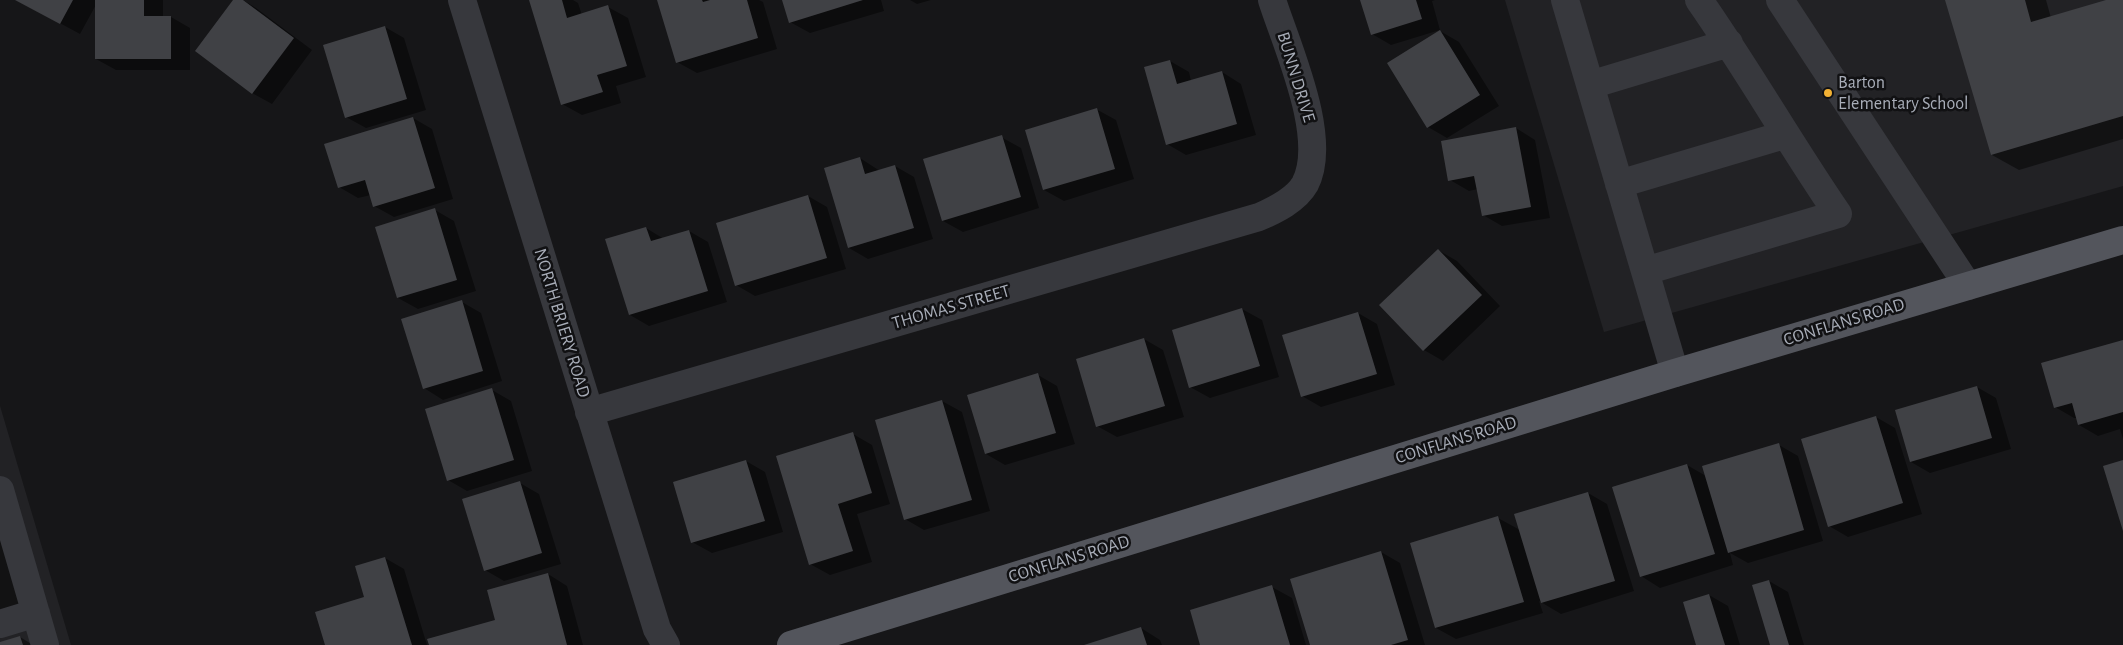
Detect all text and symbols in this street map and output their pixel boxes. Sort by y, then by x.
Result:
street label: BUNN DRIVE [1272,29,1320,125]
place label: Barton Elementary School [1838,72,1968,115]
marker: Barton Elementary School [1822,87,1834,99]
street label: NORTH BRIERY ROAD [529,246,595,400]
street label: THOMAS STREET [890,280,1012,334]
street label: CONFLANS ROAD [1781,293,1907,351]
street label: CONFLANS ROAD [1393,411,1519,469]
street label: CONFLANS ROAD [1006,530,1132,588]

